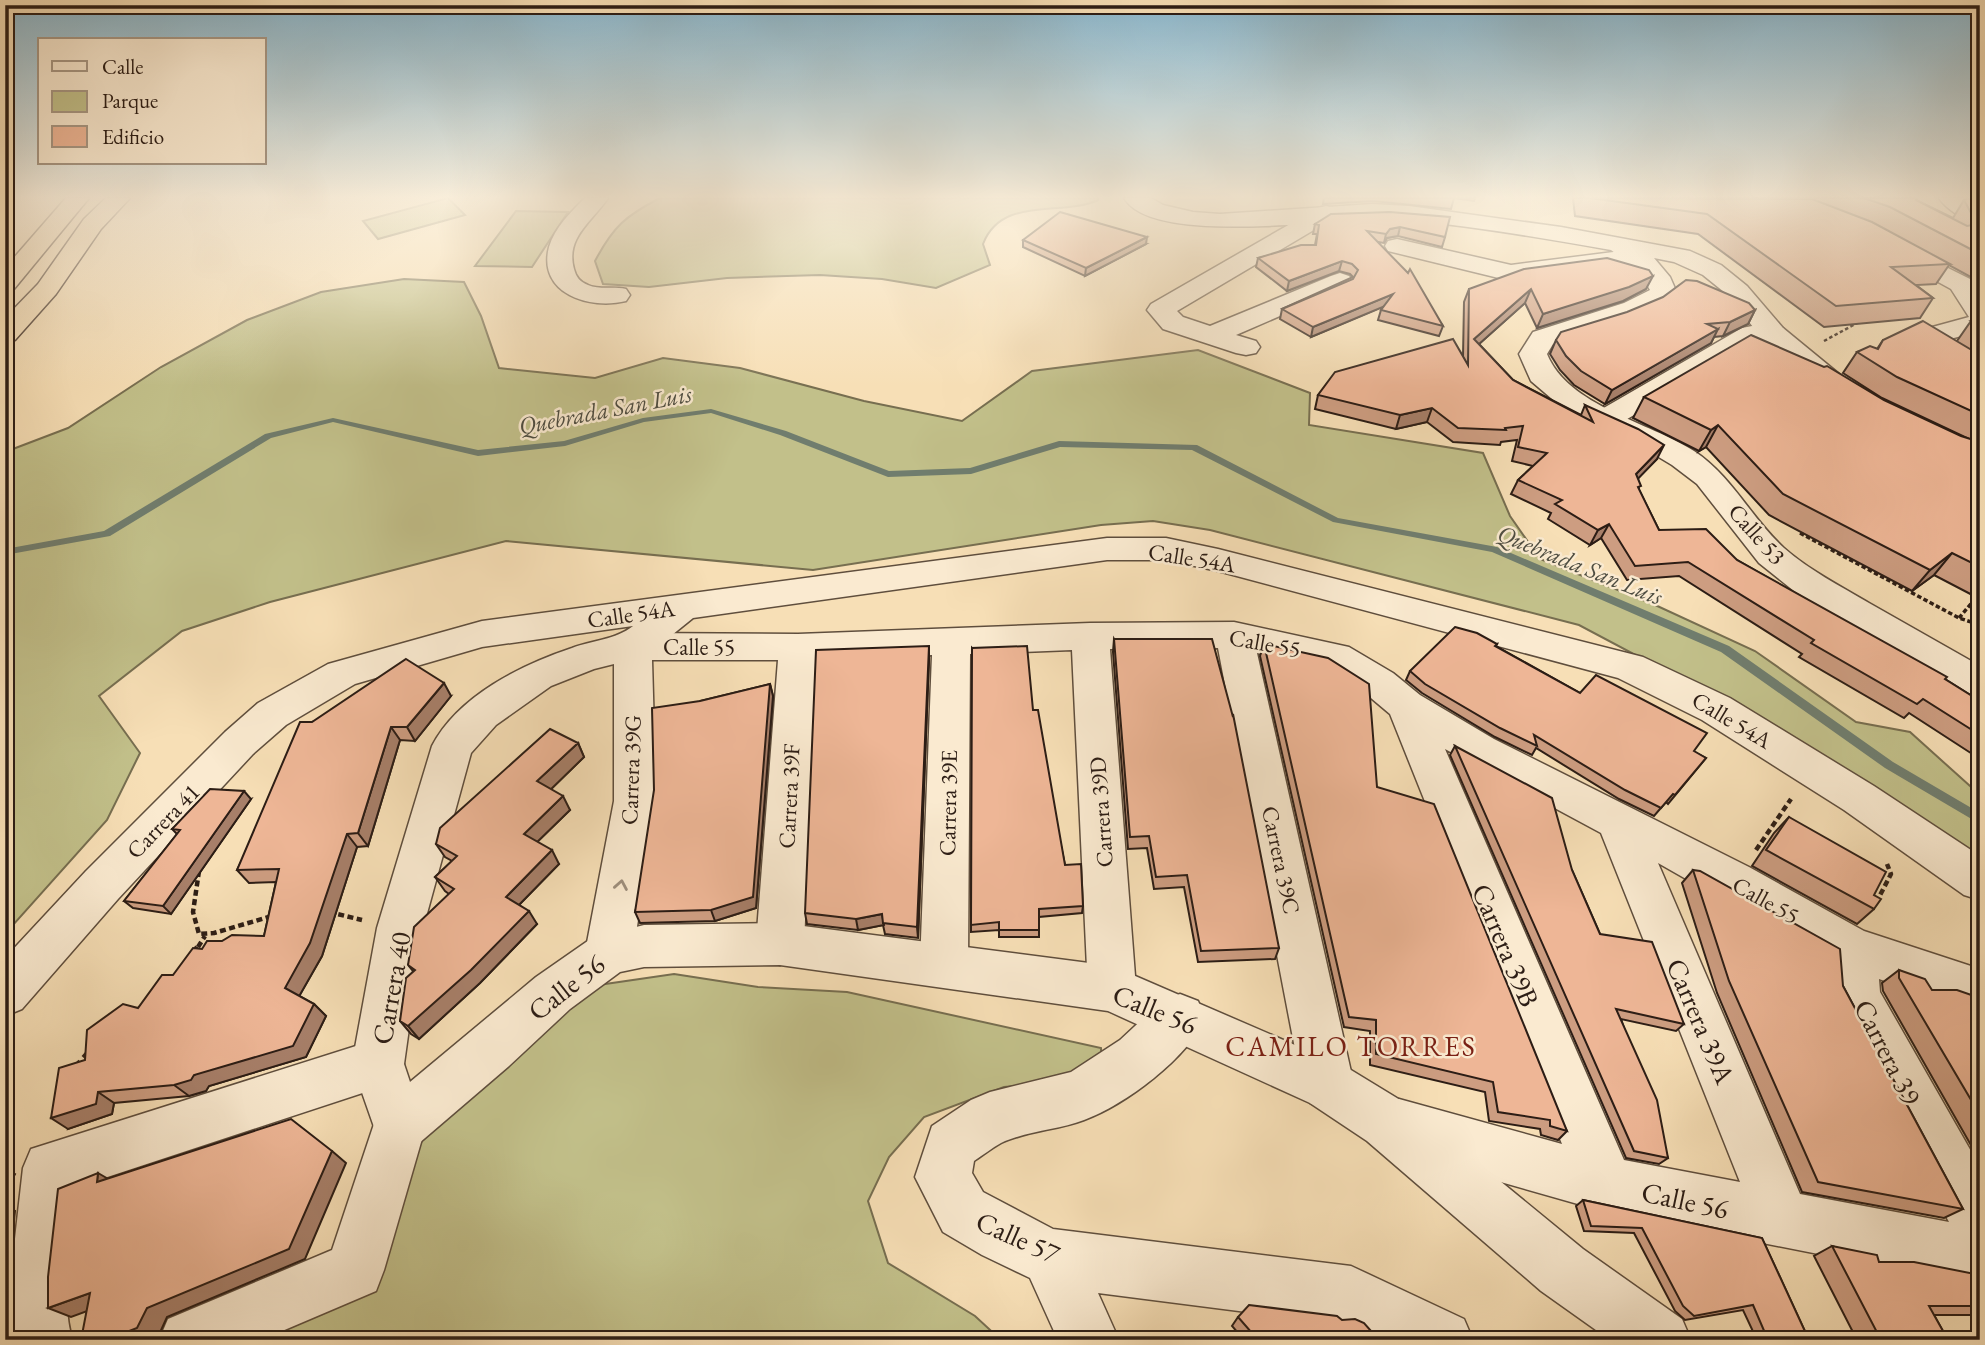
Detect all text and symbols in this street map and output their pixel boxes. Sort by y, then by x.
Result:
legend [38,38,266,164]
text: Calle [102,53,144,80]
text: Parque [102,87,158,114]
text: Edificio [102,123,164,150]
water label: Quebrada San Luis [516,377,694,441]
street label: Calle 53 [1722,497,1792,571]
water label: Quebrada San Luis [1493,517,1668,612]
street label: Calle 54A [1146,536,1239,580]
street label: Calle 54A [585,593,678,635]
street label: Calle 55 [1227,622,1303,664]
street label: Calle 55 [663,632,735,662]
street label: Calle 54A [1687,684,1778,756]
street label: Carrera 39G [614,714,648,826]
street label: Carrera 39F [771,742,807,849]
street label: Carrera 39E [932,750,964,856]
street label: Carrera 39D [1082,756,1120,868]
street label: Carrera 41 [120,777,206,865]
street label: Carrera 39C [1255,803,1307,917]
street label: Calle 55 [1727,869,1805,931]
street label: Carrera 39B [1464,878,1548,1012]
one-way arrow [612,879,627,891]
street label: Carrera 40 [363,929,419,1047]
street label: Calle 56 [520,946,612,1028]
street label: Carrera 39A [1658,953,1744,1090]
street label: Calle 56 [1108,976,1202,1042]
street label: Carrera 39 [1846,993,1930,1111]
district label: CAMILO TORRES [1225,1028,1477,1064]
street label: Calle 56 [1638,1173,1732,1227]
street label: Calle 57 [971,1203,1066,1272]

